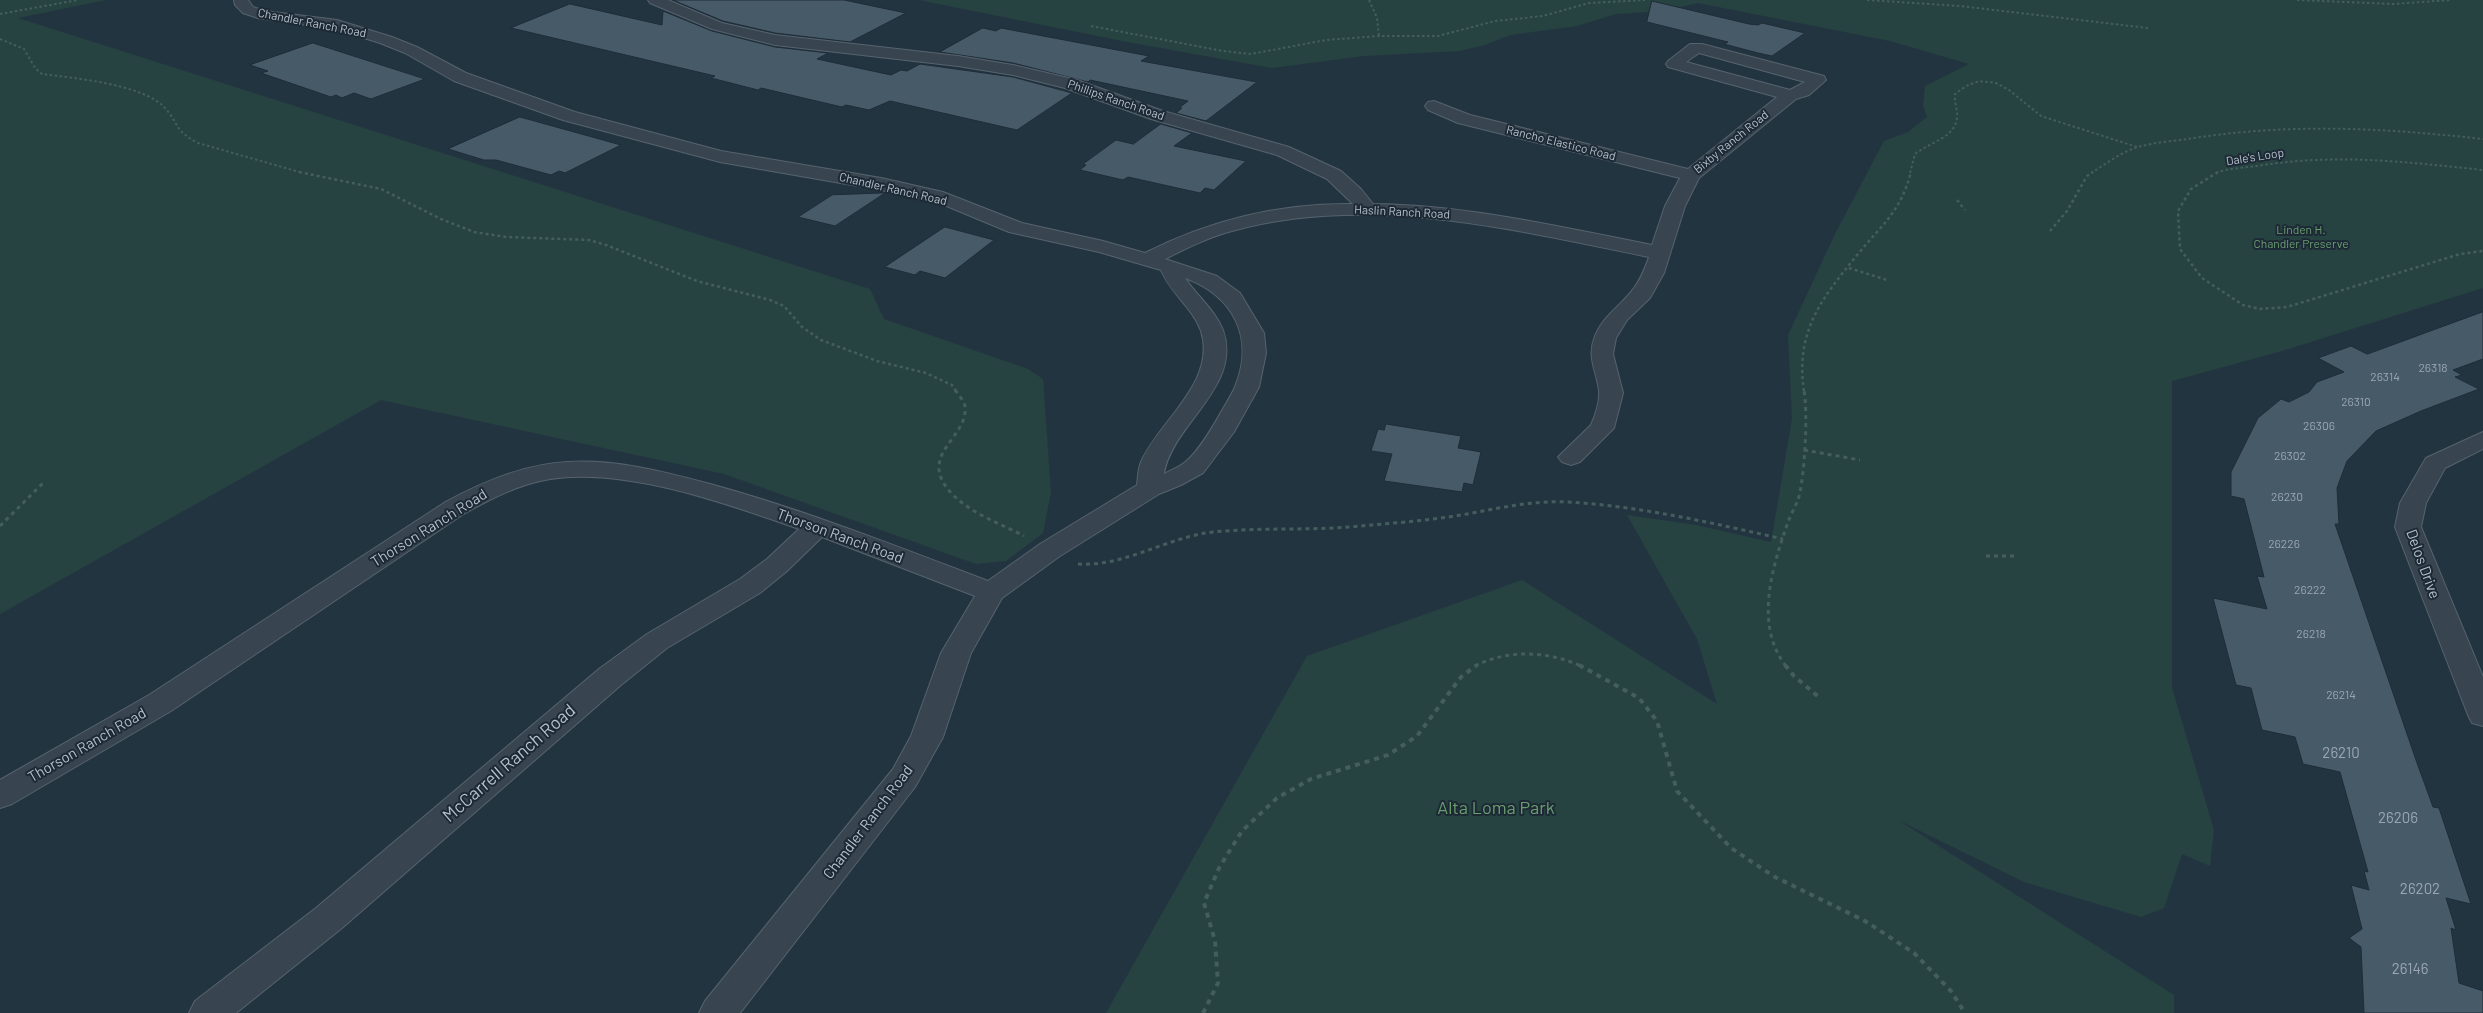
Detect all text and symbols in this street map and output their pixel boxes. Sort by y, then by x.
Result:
street label: Chandler Ranch Road [257,5,367,41]
street label: Phillips Ranch Road [1066,77,1166,123]
street label: Bixby Ranch Road [1691,107,1771,177]
street label: Rancho Elastico Road [1505,122,1617,164]
street label: Dale's Loop [2225,145,2285,169]
street label: Chandler Ranch Road [838,170,948,208]
street label: Haslin Ranch Road [1354,202,1450,222]
park label: Linden H. Chandler Preserve [2253,223,2349,251]
house number: 26318 [2418,361,2448,375]
house number: 26314 [2370,370,2400,384]
house number: 26310 [2341,395,2371,409]
house number: 26306 [2303,419,2335,433]
house number: 26302 [2274,449,2306,463]
street label: Thorson Ranch Road [368,485,490,571]
house number: 26230 [2271,490,2303,504]
street label: Thorson Ranch Road [774,505,906,567]
street label: Delos Drive [2402,527,2444,601]
house number: 26226 [2268,537,2300,551]
house number: 26222 [2294,583,2326,597]
house number: 26218 [2296,627,2326,641]
house number: 26214 [2326,688,2356,702]
street label: McCarrell Ranch Road [438,699,580,827]
street label: Thorson Ranch Road [25,704,149,786]
house number: 26210 [2322,744,2360,762]
street label: Chandler Ranch Road [819,762,917,882]
park label: Alta Loma Park [1437,797,1555,819]
house number: 26206 [2378,809,2418,827]
house number: 26202 [2400,880,2440,898]
house number: 26146 [2392,960,2428,978]

